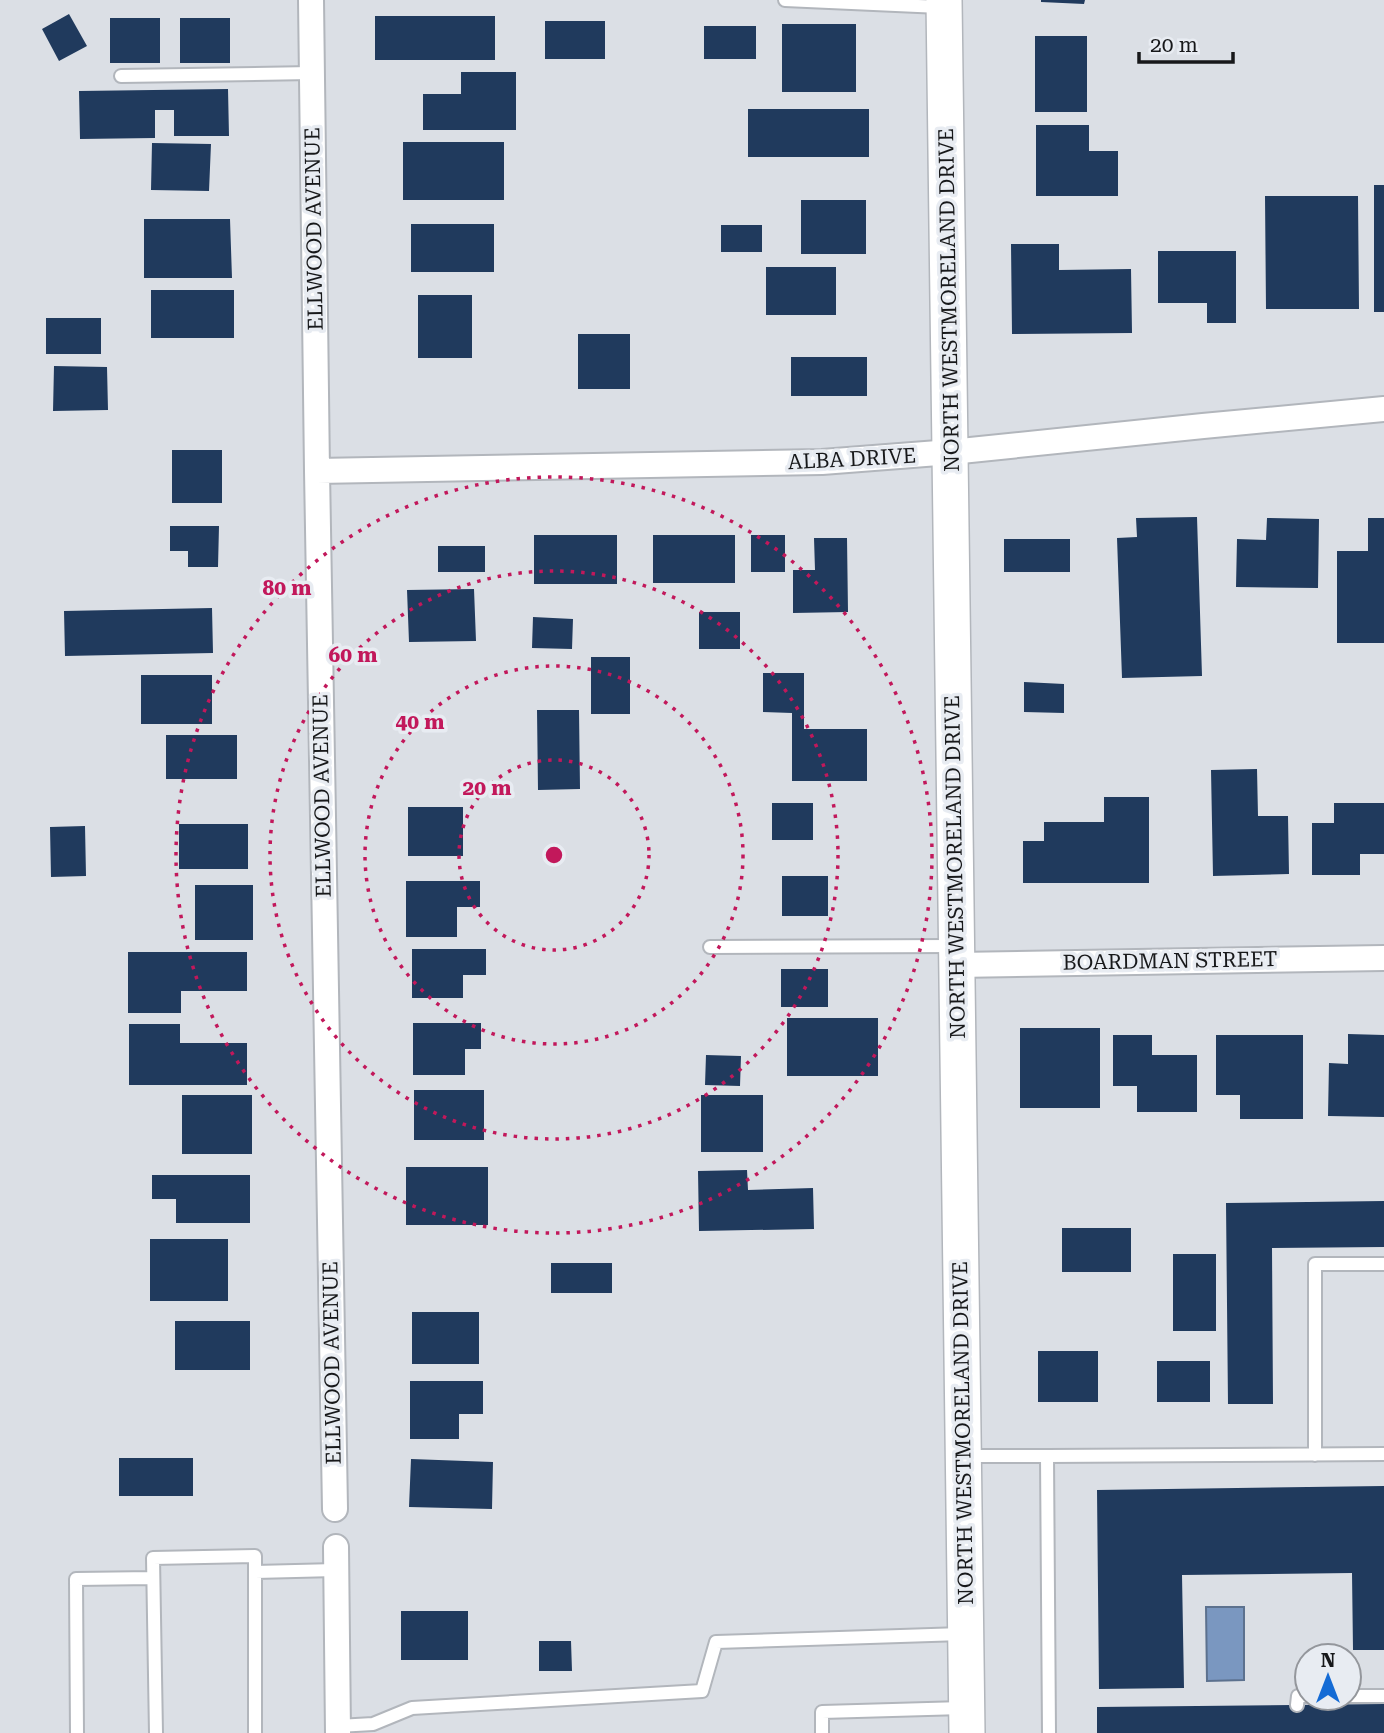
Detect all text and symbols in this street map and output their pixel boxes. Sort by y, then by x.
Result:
scale bar [1139,21,1234,65]
text: 20 m [1150,33,1198,57]
street label: ELLWOOD AVENUE [300,127,328,331]
street label: NORTH WESTMORELAND DRIVE [934,128,964,472]
street label: ALBA DRIVE [787,444,917,474]
text: 80 m [262,576,312,600]
text: 60 m [328,643,378,667]
street label: ELLWOOD AVENUE [308,694,336,898]
street label: NORTH WESTMORELAND DRIVE [940,695,970,1039]
text: 40 m [395,710,445,734]
text: 20 m [462,776,512,800]
centre of rings [542,843,566,867]
street label: BOARDMAN STREET [1062,947,1278,975]
street label: ELLWOOD AVENUE [318,1261,346,1465]
street label: NORTH WESTMORELAND DRIVE [948,1261,978,1605]
north arrow [1293,1642,1363,1712]
text: N [1321,1649,1336,1672]

